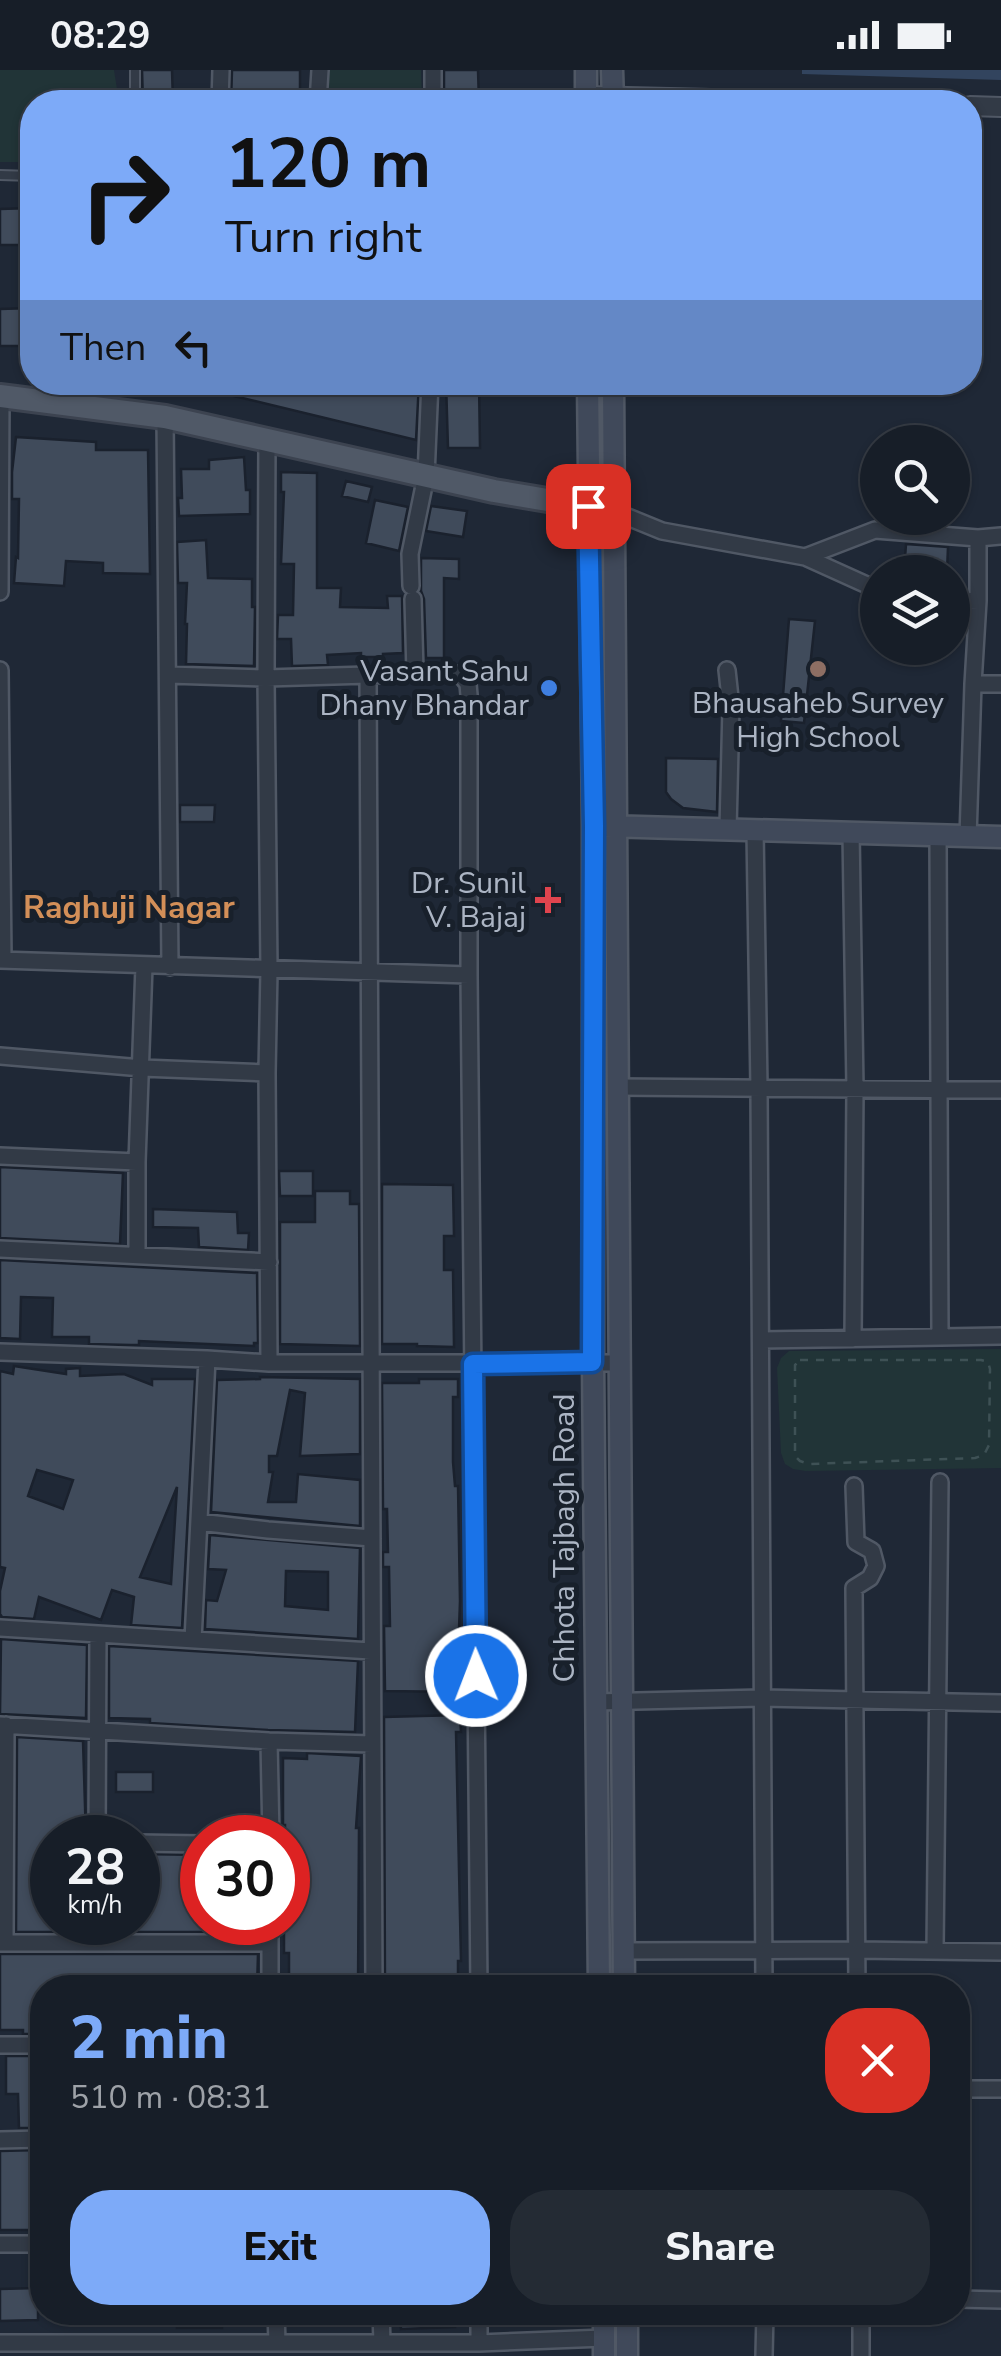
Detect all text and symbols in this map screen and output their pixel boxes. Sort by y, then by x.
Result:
text: 08:29 [50,10,151,61]
text: 120 m [225,116,431,212]
icon: right [60,130,190,260]
text: Turn right [225,207,422,268]
icon: left [166,320,221,375]
text: Then [60,322,146,373]
map controls [860,425,970,665]
button: search [860,425,970,535]
pin [546,464,631,549]
icon: arrive [561,479,616,534]
button: layers [860,555,970,665]
place label: Vasant Sahu Dhany Bhandar [319,651,529,726]
marker: Bhausaheb Survey High School [807,658,829,680]
marker: Vasant Sahu Dhany Bhandar [538,677,560,699]
place label: Bhausaheb Survey High School [692,683,945,758]
place label: Dr. Sunil V. Bajaj [411,863,526,938]
district label: Raghuji Nagar [23,886,235,929]
marker: Dr. Sunil V. Bajaj [535,887,561,913]
street label: Chhota Tajbagh Road [544,1393,585,1683]
position arrow [424,1624,528,1728]
speed limit sign: 30 [180,1815,310,1945]
text: 28 [65,1833,125,1902]
text: km/h [67,1888,123,1922]
text: 2 min [70,1997,228,2079]
button: close [825,2008,930,2113]
text: 510 m · 08:31 [70,2076,271,2119]
button: Exit [70,2190,490,2305]
button: Share [510,2190,930,2305]

